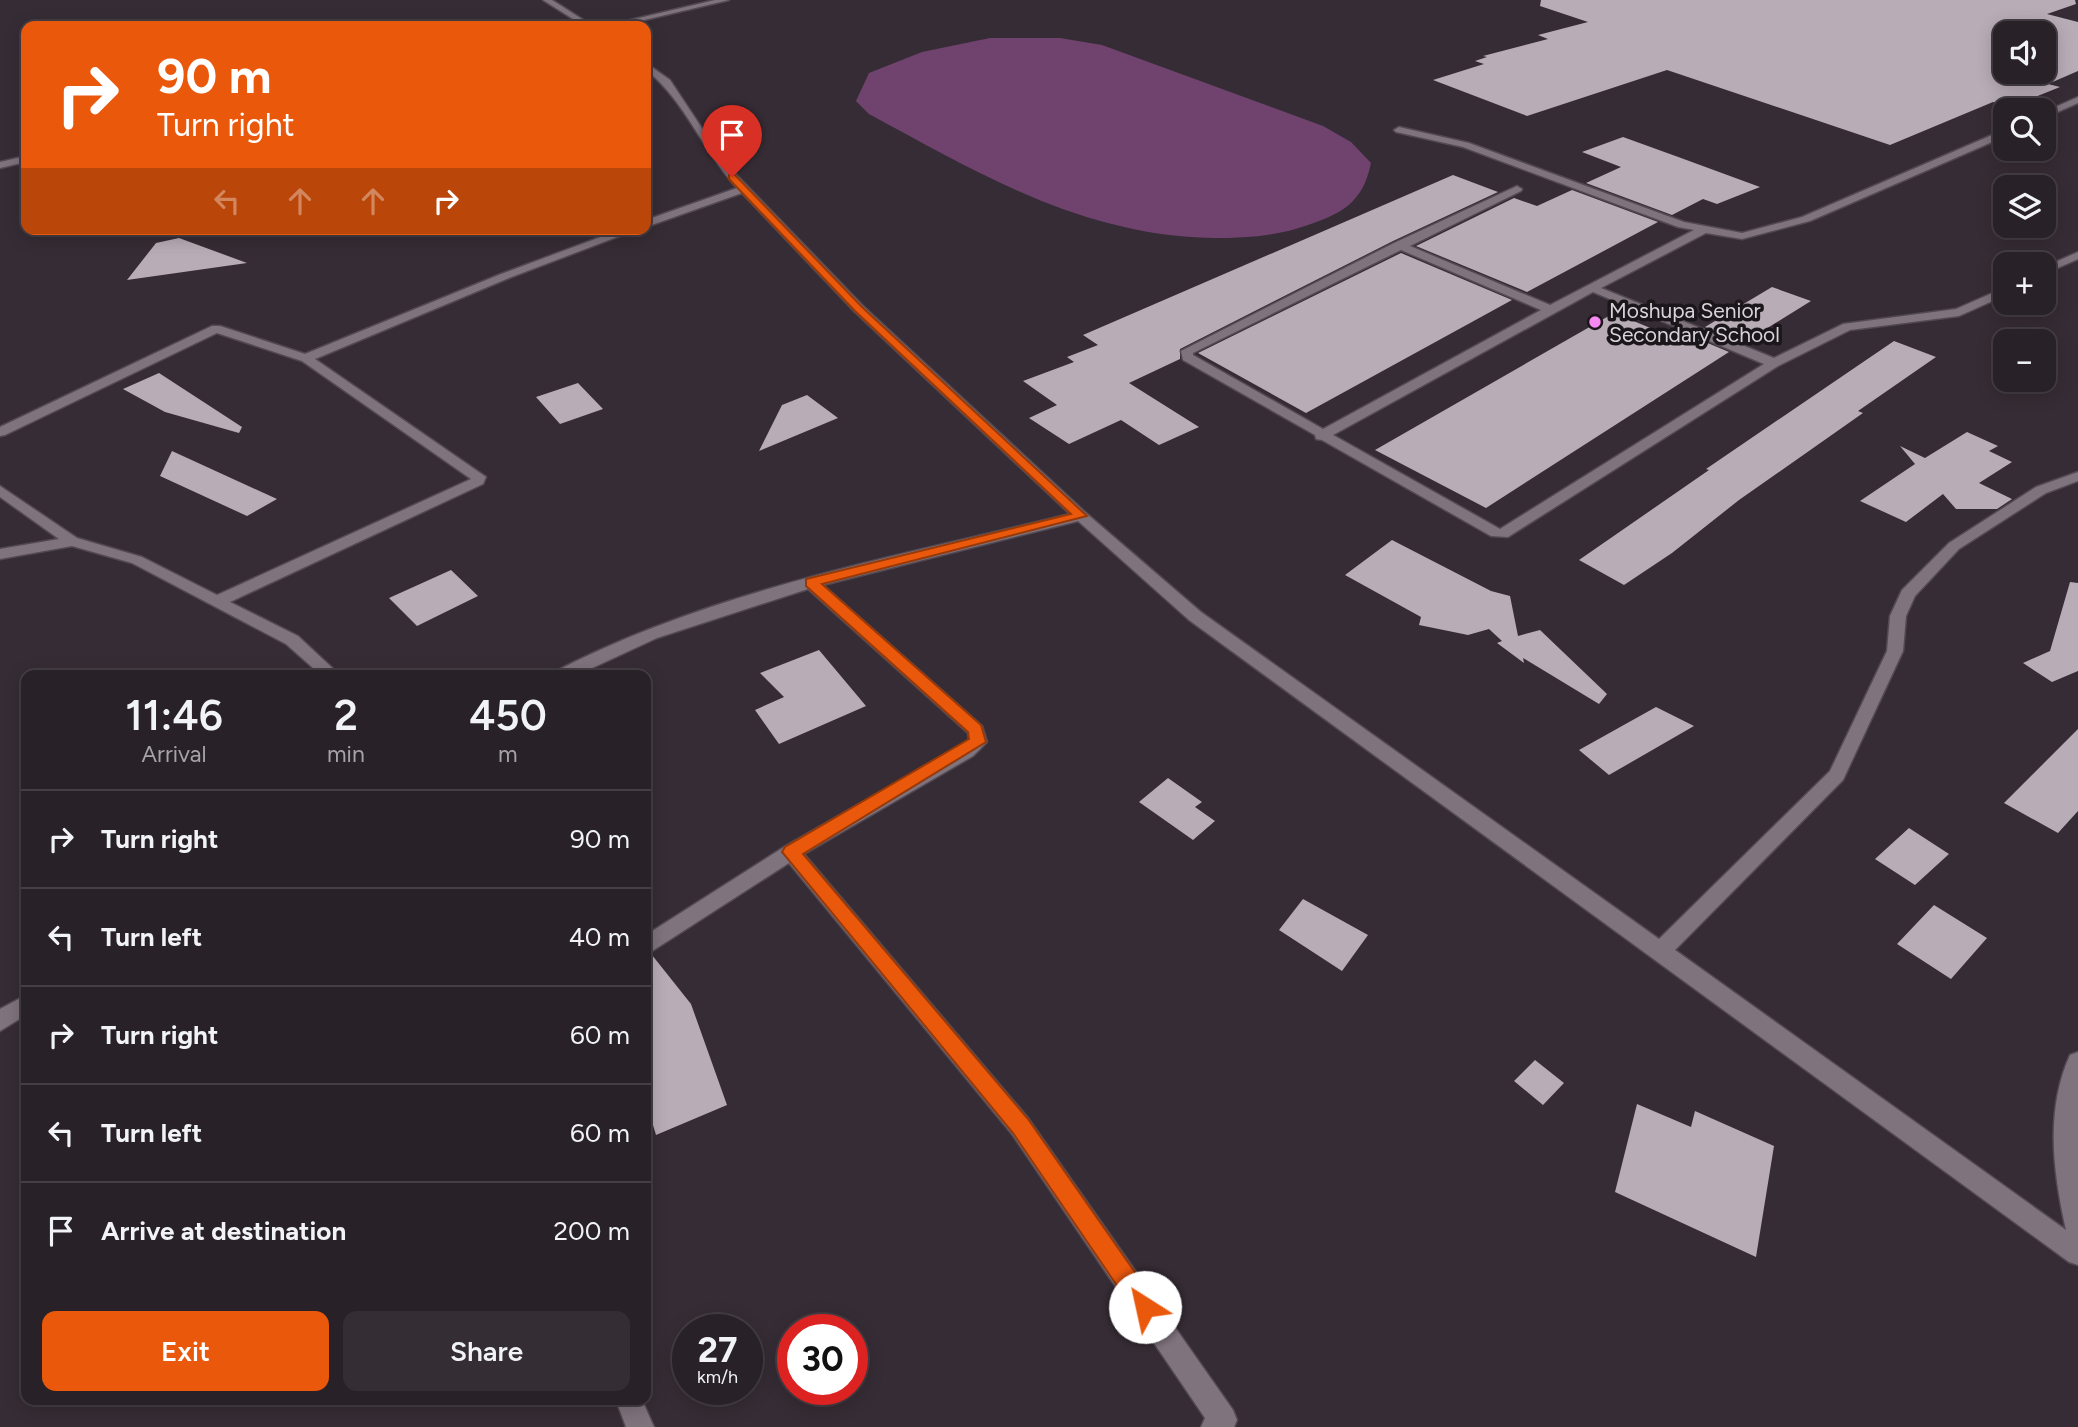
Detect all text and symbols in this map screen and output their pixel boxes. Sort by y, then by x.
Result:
map controls [1993,21,2056,392]
button: sound [1993,21,2056,84]
text: 90 m [157,46,272,105]
icon: right [42,49,133,140]
button: search [1993,98,2056,161]
pin [702,105,762,177]
text: Turn right [157,106,295,144]
icon: arrive [713,116,751,154]
button: layers [1993,175,2056,238]
icon: left [208,182,246,220]
icon: ahead [281,182,319,220]
icon: ahead [354,182,392,220]
icon: right [427,182,465,220]
button: + [1993,252,2056,315]
place label: Moshupa Senior Secondary School [1609,298,1780,347]
marker: Moshupa Senior Secondary School [1587,314,1603,330]
button: − [1993,329,2056,392]
text: 11:46 [125,690,223,741]
text: 2 [334,690,358,741]
text: 450 [469,690,547,741]
text: Arrival [142,740,206,768]
text: min [327,740,365,768]
text: m [498,740,518,768]
icon: right [42,820,80,858]
text: Turn right [101,823,218,855]
text: 90 m [570,823,630,855]
icon: left [42,918,80,956]
text: Turn left [101,921,202,953]
text: 40 m [569,921,630,953]
icon: right [42,1016,80,1054]
text: Turn right [101,1019,218,1051]
text: 60 m [570,1019,630,1051]
icon: left [42,1114,80,1152]
text: Turn left [101,1117,202,1149]
text: 60 m [570,1117,630,1149]
icon: arrive [42,1212,80,1250]
text: Arrive at destination [101,1215,346,1247]
text: 200 m [554,1215,630,1247]
position arrow [1108,1270,1182,1344]
button: Exit [42,1311,329,1391]
button: Share [343,1311,630,1391]
speed limit sign: 30 [777,1314,868,1405]
text: 27 [698,1329,737,1371]
text: km/h [697,1366,738,1388]

